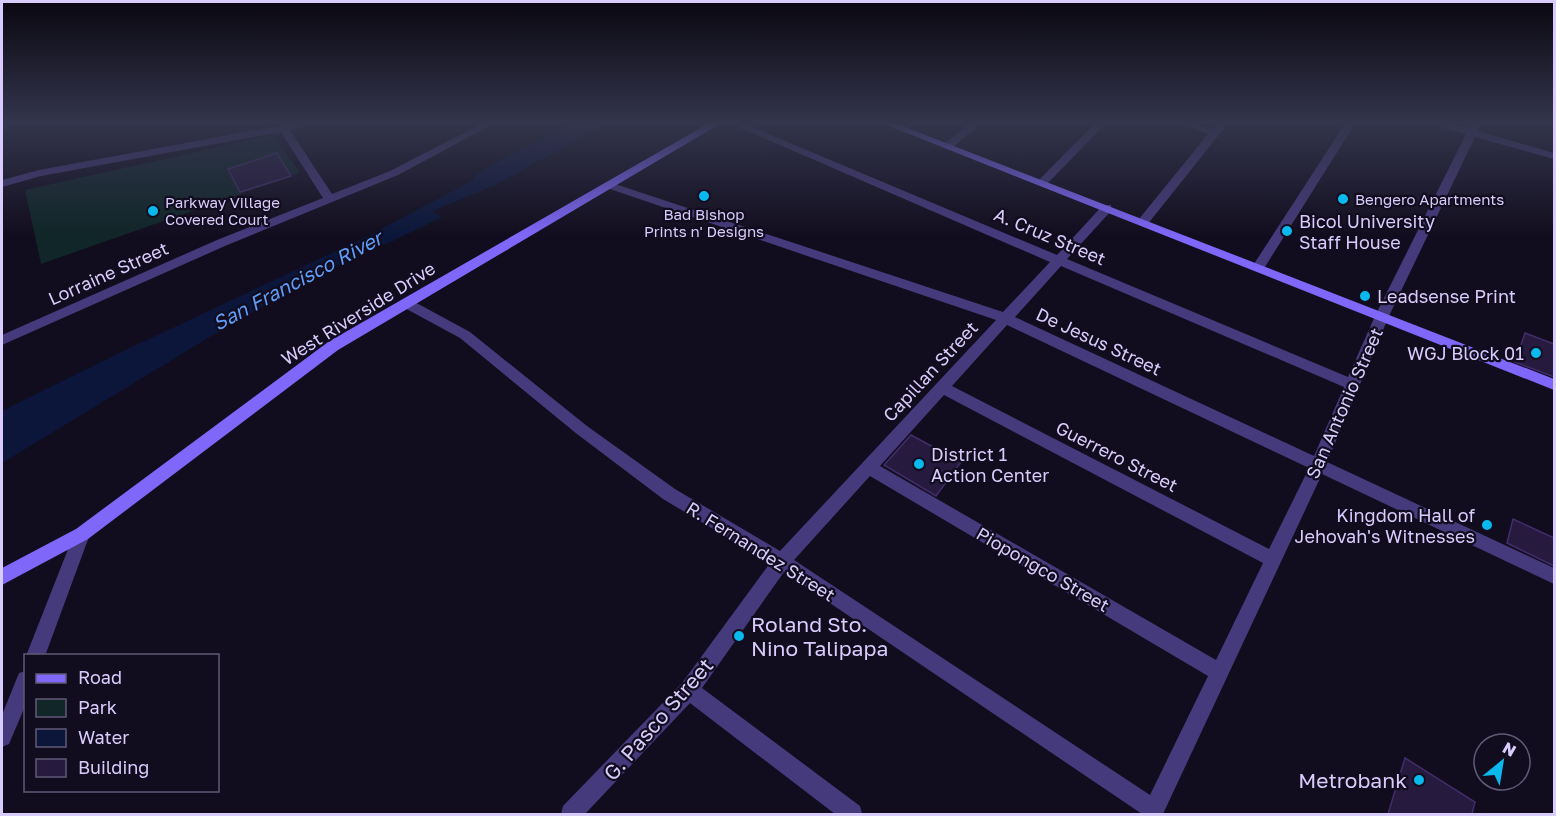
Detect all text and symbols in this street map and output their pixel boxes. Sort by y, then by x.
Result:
marker: Bad Bishop Prints n' Designs [697,189,711,203]
place label: Bengero Apartments [1355,190,1504,208]
marker: Bengero Apartments [1336,192,1350,206]
place label: Parkway Village Covered Court [165,193,280,228]
street label: A. Cruz Street [991,203,1109,269]
marker: Parkway Village Covered Court [146,204,160,218]
place label: Bad Bishop Prints n' Designs [644,205,764,240]
place label: Bicol University Staff House [1299,210,1435,253]
water label: San Francisco River [208,224,389,335]
marker: Bicol University Staff House [1280,224,1294,238]
street label: Lorraine Street [45,237,171,309]
street label: West Riverside Drive [277,257,439,369]
place label: Leadsense Print [1377,285,1516,307]
marker: Leadsense Print [1358,289,1372,303]
street label: De Jesus Street [1033,302,1165,380]
street label: Capillan Street [878,316,982,426]
street label: San Antonio Street [1301,324,1387,482]
place label: WGJ Block 01 [1407,342,1524,364]
marker: WGJ Block 01 [1529,346,1543,360]
street label: Guerrero Street [1052,416,1182,496]
place label: District 1 Action Center [931,443,1049,486]
marker: District 1 Action Center [912,457,926,471]
street label: R. Fernandez Street [683,496,839,606]
place label: Kingdom Hall of Jehovah's Witnesses [1295,504,1475,547]
marker: Kingdom Hall of Jehovah's Witnesses [1480,518,1494,532]
street label: Piopongco Street [973,522,1113,616]
place label: Roland Sto. Nino Talipapa [751,611,888,661]
marker: Roland Sto. Nino Talipapa [732,629,746,643]
street label: G. Pasco Street [598,652,718,786]
legend [24,654,219,792]
text: Road [78,666,122,688]
text: Park [78,696,117,718]
text: Water [78,726,129,748]
north arrow [1472,732,1532,792]
text: N [1499,737,1520,761]
text: Building [78,756,149,778]
place label: Metrobank [1298,767,1407,793]
marker: Metrobank [1412,773,1426,787]

